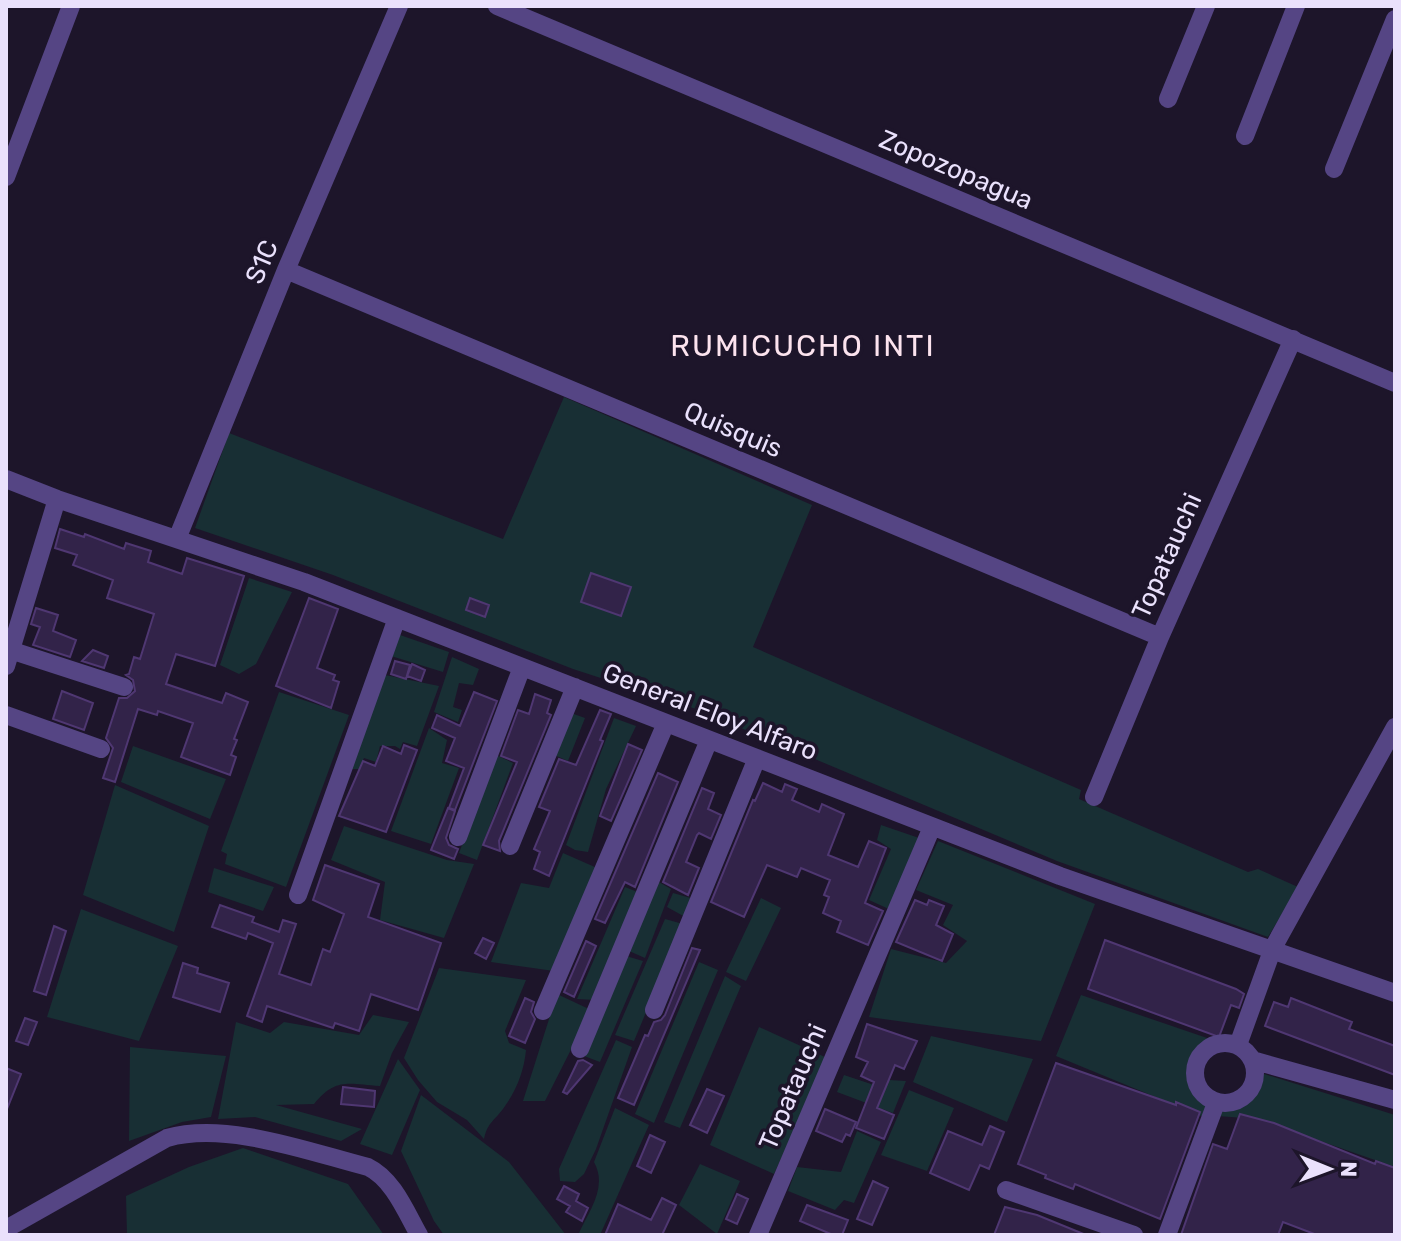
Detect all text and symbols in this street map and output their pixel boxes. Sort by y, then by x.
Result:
street label: Zopozopagua [875,124,1037,216]
street label: S1C [239,235,285,289]
district label: RUMICUCHO INTI [670,328,936,364]
street label: Quisquis [679,396,787,464]
street label: Topatauchi [1126,489,1208,623]
street label: General Eloy Alfaro [598,657,822,767]
street label: Topatauchi [753,1019,833,1155]
north arrow [1289,1129,1369,1209]
text: N [1335,1161,1362,1177]

